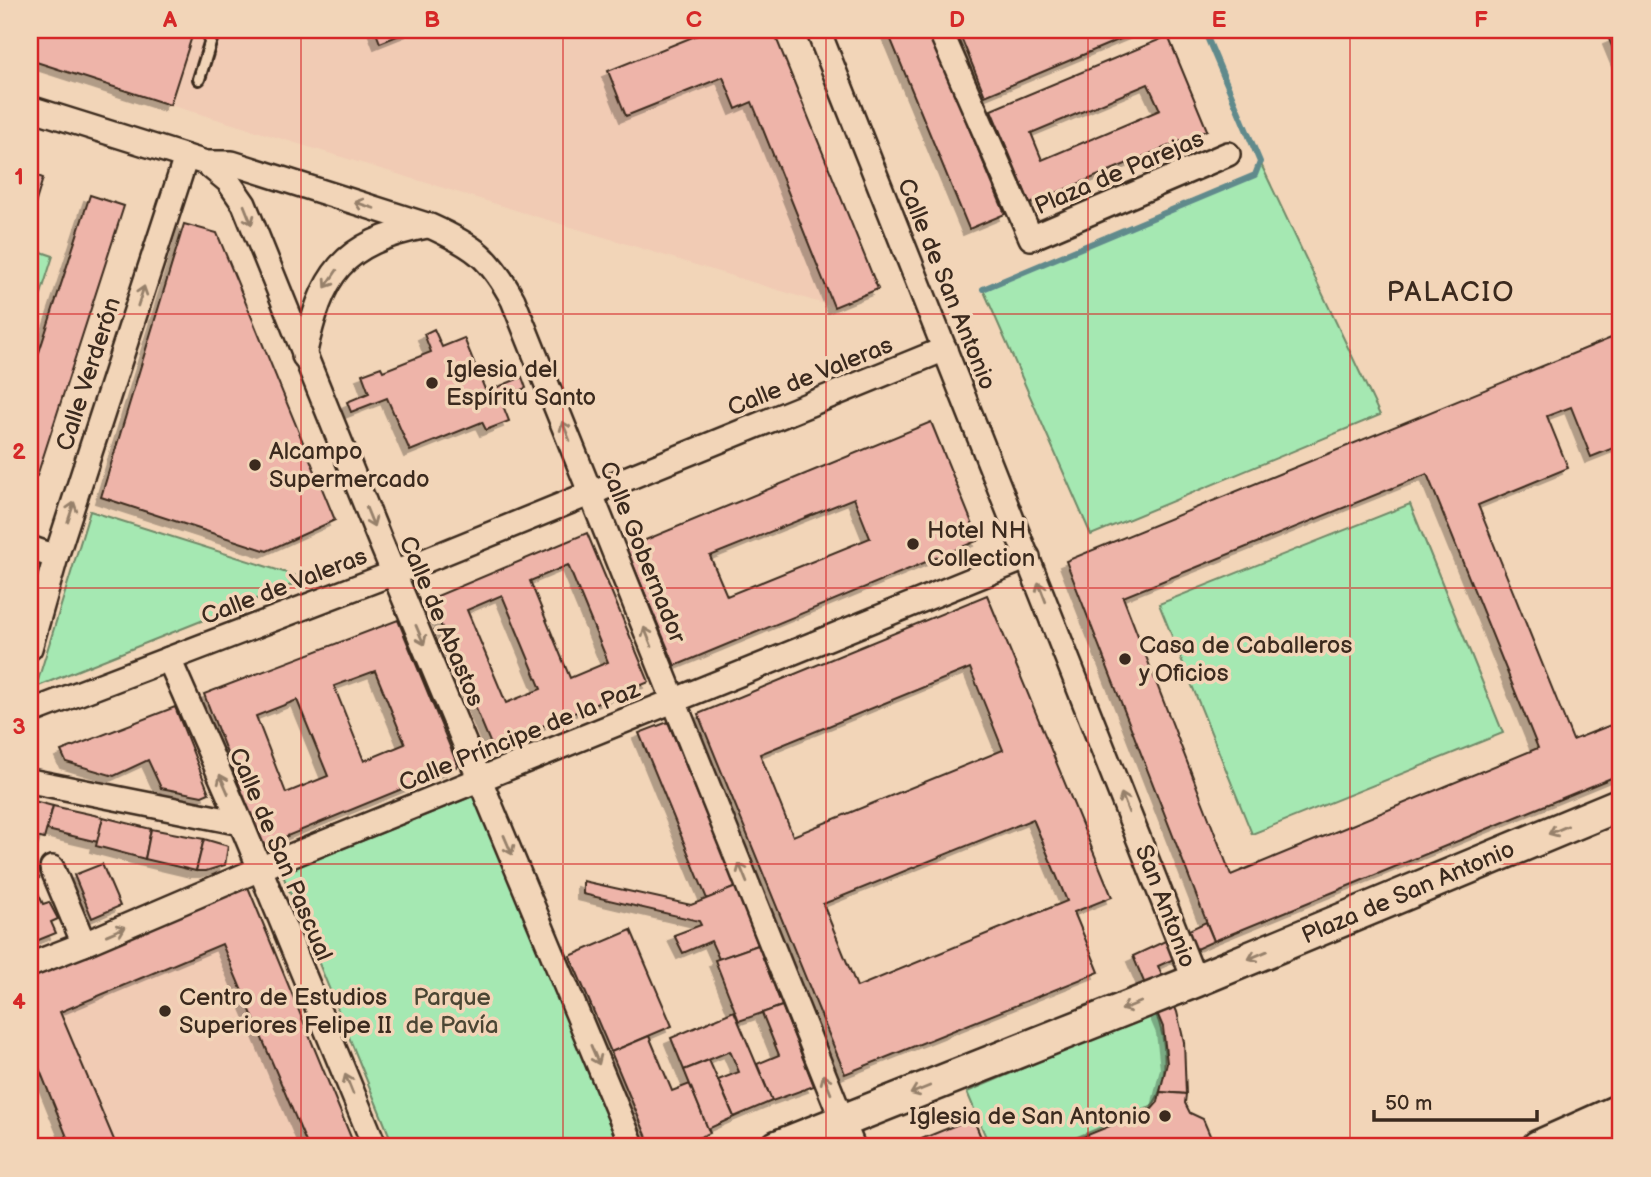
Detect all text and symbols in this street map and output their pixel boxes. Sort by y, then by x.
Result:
text: A [162,6,178,34]
text: B [424,6,440,34]
text: C [686,6,702,34]
text: D [949,6,965,34]
text: E [1212,6,1227,34]
text: F [1474,6,1488,34]
street label: Plaza de Parejas [1030,124,1208,221]
text: 1 [14,163,24,191]
street label: Calle de San Antonio [891,174,1002,394]
one-way arrow [353,198,375,211]
one-way arrow [243,204,256,226]
one-way arrow [323,269,338,288]
district label: PALACIO [1386,276,1516,309]
one-way arrow [136,285,148,307]
street label: Calle Verderón [50,294,127,455]
street label: Calle de Valeras [724,330,897,423]
place label: Iglesia del Espíritu Santo [446,355,596,412]
marker: Iglesia del Espíritu Santo [424,375,440,391]
one-way arrow [558,421,571,442]
place label: Alcampo Supermercado [269,437,430,494]
text: 2 [12,438,26,466]
marker: Alcampo Supermercado [247,457,263,473]
street label: Calle Gobernador [593,457,692,647]
one-way arrow [65,501,78,523]
one-way arrow [365,506,378,527]
place label: Hotel NH Collection [927,516,1035,573]
street label: Calle de Abastos [393,532,491,711]
marker: Hotel NH Collection [905,536,921,552]
street label: Calle de Valeras [197,541,371,631]
one-way arrow [1035,581,1048,603]
one-way arrow [414,624,427,645]
one-way arrow [641,627,654,648]
place label: Casa de Caballeros y Oficios [1138,631,1352,688]
marker: Casa de Caballeros y Oficios [1117,651,1133,667]
street label: Calle Príncipe de la Paz [395,675,644,798]
text: 3 [12,713,26,741]
street label: Calle de San Pascual [223,743,339,965]
one-way arrow [216,774,229,795]
one-way arrow [1118,793,1131,815]
one-way arrow [1548,824,1570,837]
one-way arrow [502,834,515,855]
street label: Plaza de San Antonio [1297,834,1519,950]
street label: San Antonio [1129,841,1202,972]
one-way arrow [735,862,748,884]
one-way arrow [105,924,126,937]
one-way arrow [1247,949,1269,962]
place label: Centro de Estudios Superiores Felipe II [179,983,392,1040]
park label: Parque de Pavía [406,983,498,1040]
text: 4 [12,988,26,1016]
one-way arrow [1121,1000,1143,1013]
marker: Centro de Estudios Superiores Felipe II [157,1003,173,1019]
one-way arrow [589,1044,602,1065]
one-way arrow [341,1074,354,1095]
one-way arrow [820,1074,833,1095]
scale bar [1374,1079,1537,1123]
one-way arrow [909,1084,931,1097]
text: 50 m [1385,1091,1432,1116]
place label: Iglesia de San Antonio [909,1102,1151,1131]
marker: Iglesia de San Antonio [1157,1108,1173,1124]

